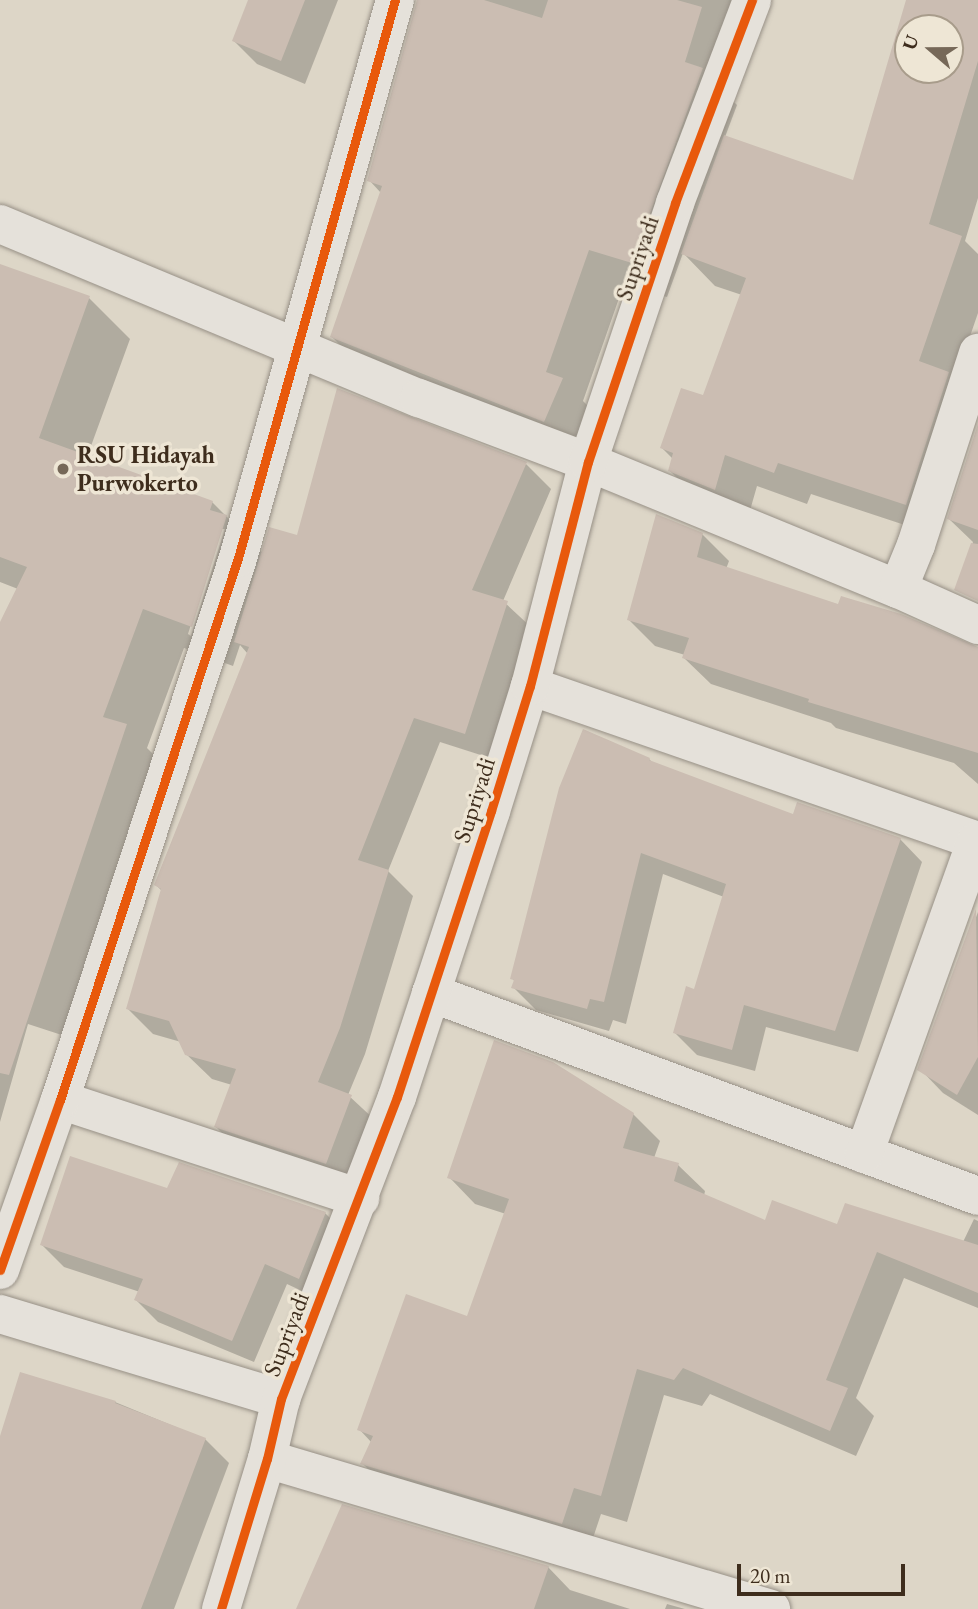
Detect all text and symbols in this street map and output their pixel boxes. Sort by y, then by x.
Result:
north arrow [894,14,964,84]
text: U [897,31,925,53]
street label: Supriyadi [609,212,665,304]
place label: RSU Hidayah Purwokerto [77,441,215,497]
marker: RSU Hidayah Purwokerto [55,461,71,477]
street label: Supriyadi [447,754,501,846]
street label: Supriyadi [257,1288,315,1380]
scale bar [740,1550,908,1594]
text: 20 m [750,1562,791,1589]

